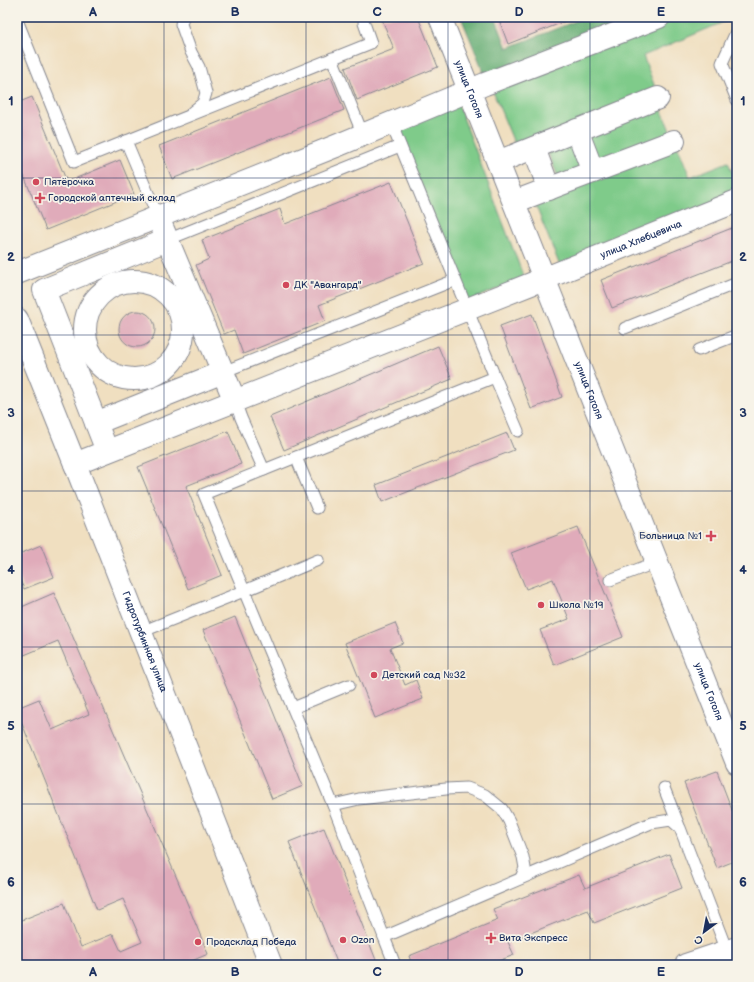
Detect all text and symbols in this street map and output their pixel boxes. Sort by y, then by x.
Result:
text: A [88,4,97,20]
text: B [230,4,240,20]
text: C [372,4,382,20]
text: D [514,4,524,20]
text: E [657,4,666,20]
street label: улица Гоголя [452,59,486,121]
text: 1 [8,93,14,109]
text: 1 [740,93,746,109]
place label: Пятёрочка [44,176,94,188]
marker: Пятёрочка [31,177,41,187]
place label: Городской аптечный склад [48,192,175,204]
marker: Городской аптечный склад [35,193,45,203]
street label: улица Хлебцевича [599,218,684,261]
text: 2 [7,249,15,265]
text: 2 [739,249,747,265]
place label: ДК "Авангард" [294,279,362,291]
marker: ДК "Авангард" [281,280,291,290]
street label: улица Гоголя [572,360,606,422]
text: 3 [7,405,15,421]
text: 3 [739,405,747,421]
place label: Больница №1 [639,530,702,542]
marker: Больница №1 [705,530,717,542]
text: 4 [7,562,15,578]
text: 4 [739,562,747,578]
street label: Гидротурбинная улица [119,590,170,694]
place label: Школа №19 [549,599,604,611]
marker: Школа №19 [536,600,546,610]
street label: улица Гоголя [692,661,726,723]
place label: Детский сад №32 [382,669,466,681]
marker: Детский сад №32 [369,670,379,680]
text: 5 [7,718,15,734]
text: 5 [739,718,747,734]
text: 6 [7,874,15,890]
text: 6 [739,874,747,890]
north arrow [684,912,724,952]
place label: Вита Экспресс [499,932,568,944]
text: С [692,932,706,948]
marker: Вита Экспресс [486,933,496,943]
place label: Ozon [351,934,375,946]
marker: Ozon [338,935,348,945]
place label: Продсклад Победа [206,936,297,948]
marker: Продсклад Победа [193,937,203,947]
text: A [88,964,97,980]
text: B [230,964,240,980]
text: C [372,964,382,980]
text: D [514,964,524,980]
text: E [657,964,666,980]

